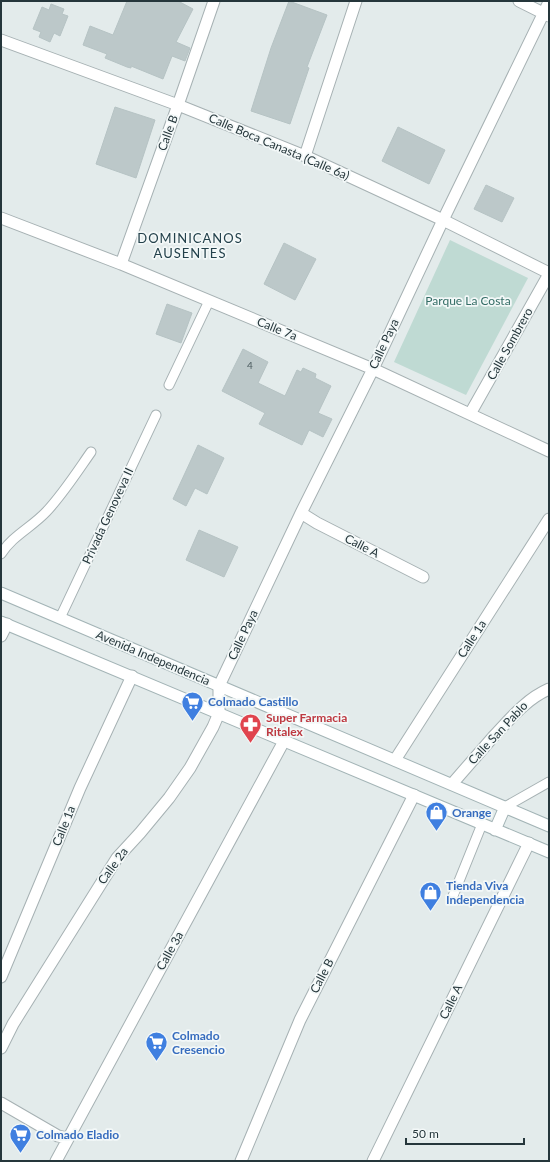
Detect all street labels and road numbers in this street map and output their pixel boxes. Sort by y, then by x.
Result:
street label: Calle Boca Canasta (Calle 6a) [207,110,352,183]
street label: Calle B [154,113,181,153]
street label: Calle Sombrero [484,305,536,383]
street label: Calle 7a [255,314,299,343]
street label: Calle Paya [365,316,402,371]
street label: Privada Genoveva II [79,465,136,566]
street label: Calle A [342,531,383,561]
street label: Calle Paya [224,607,261,662]
street label: Calle 1a [454,617,489,660]
street label: Avenida Independencia [94,627,213,688]
street label: Calle San Pablo [465,698,531,767]
street label: Calle 1a [49,804,78,848]
street label: Calle 2a [94,844,131,887]
street label: Calle 3a [153,929,186,973]
street label: Calle B [307,956,337,996]
street label: Calle A [436,981,466,1022]

